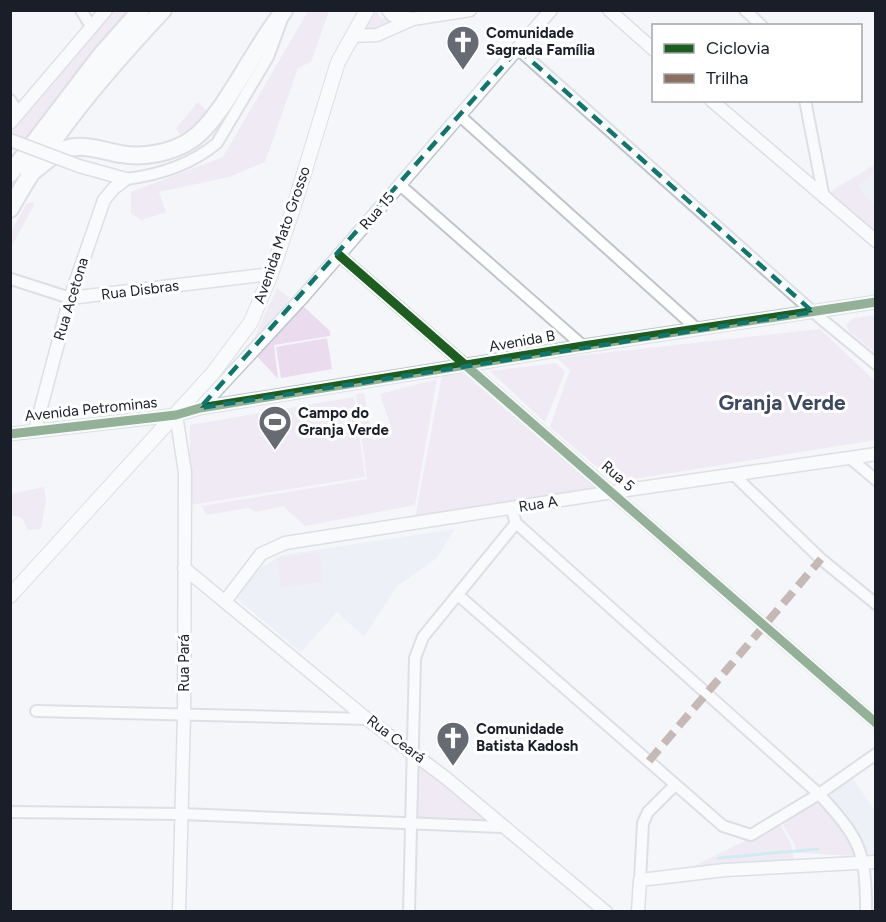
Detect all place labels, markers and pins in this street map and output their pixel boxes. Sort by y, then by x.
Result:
church icon: Comunidade Sagrada Família [445,24,481,71]
place label: Comunidade Sagrada Família [486,24,595,59]
sports icon: Campo do Granja Verde [257,404,293,451]
place label: Campo do Granja Verde [298,404,389,439]
church icon: Comunidade Batista Kadosh [435,720,471,767]
place label: Comunidade Batista Kadosh [476,720,578,755]

